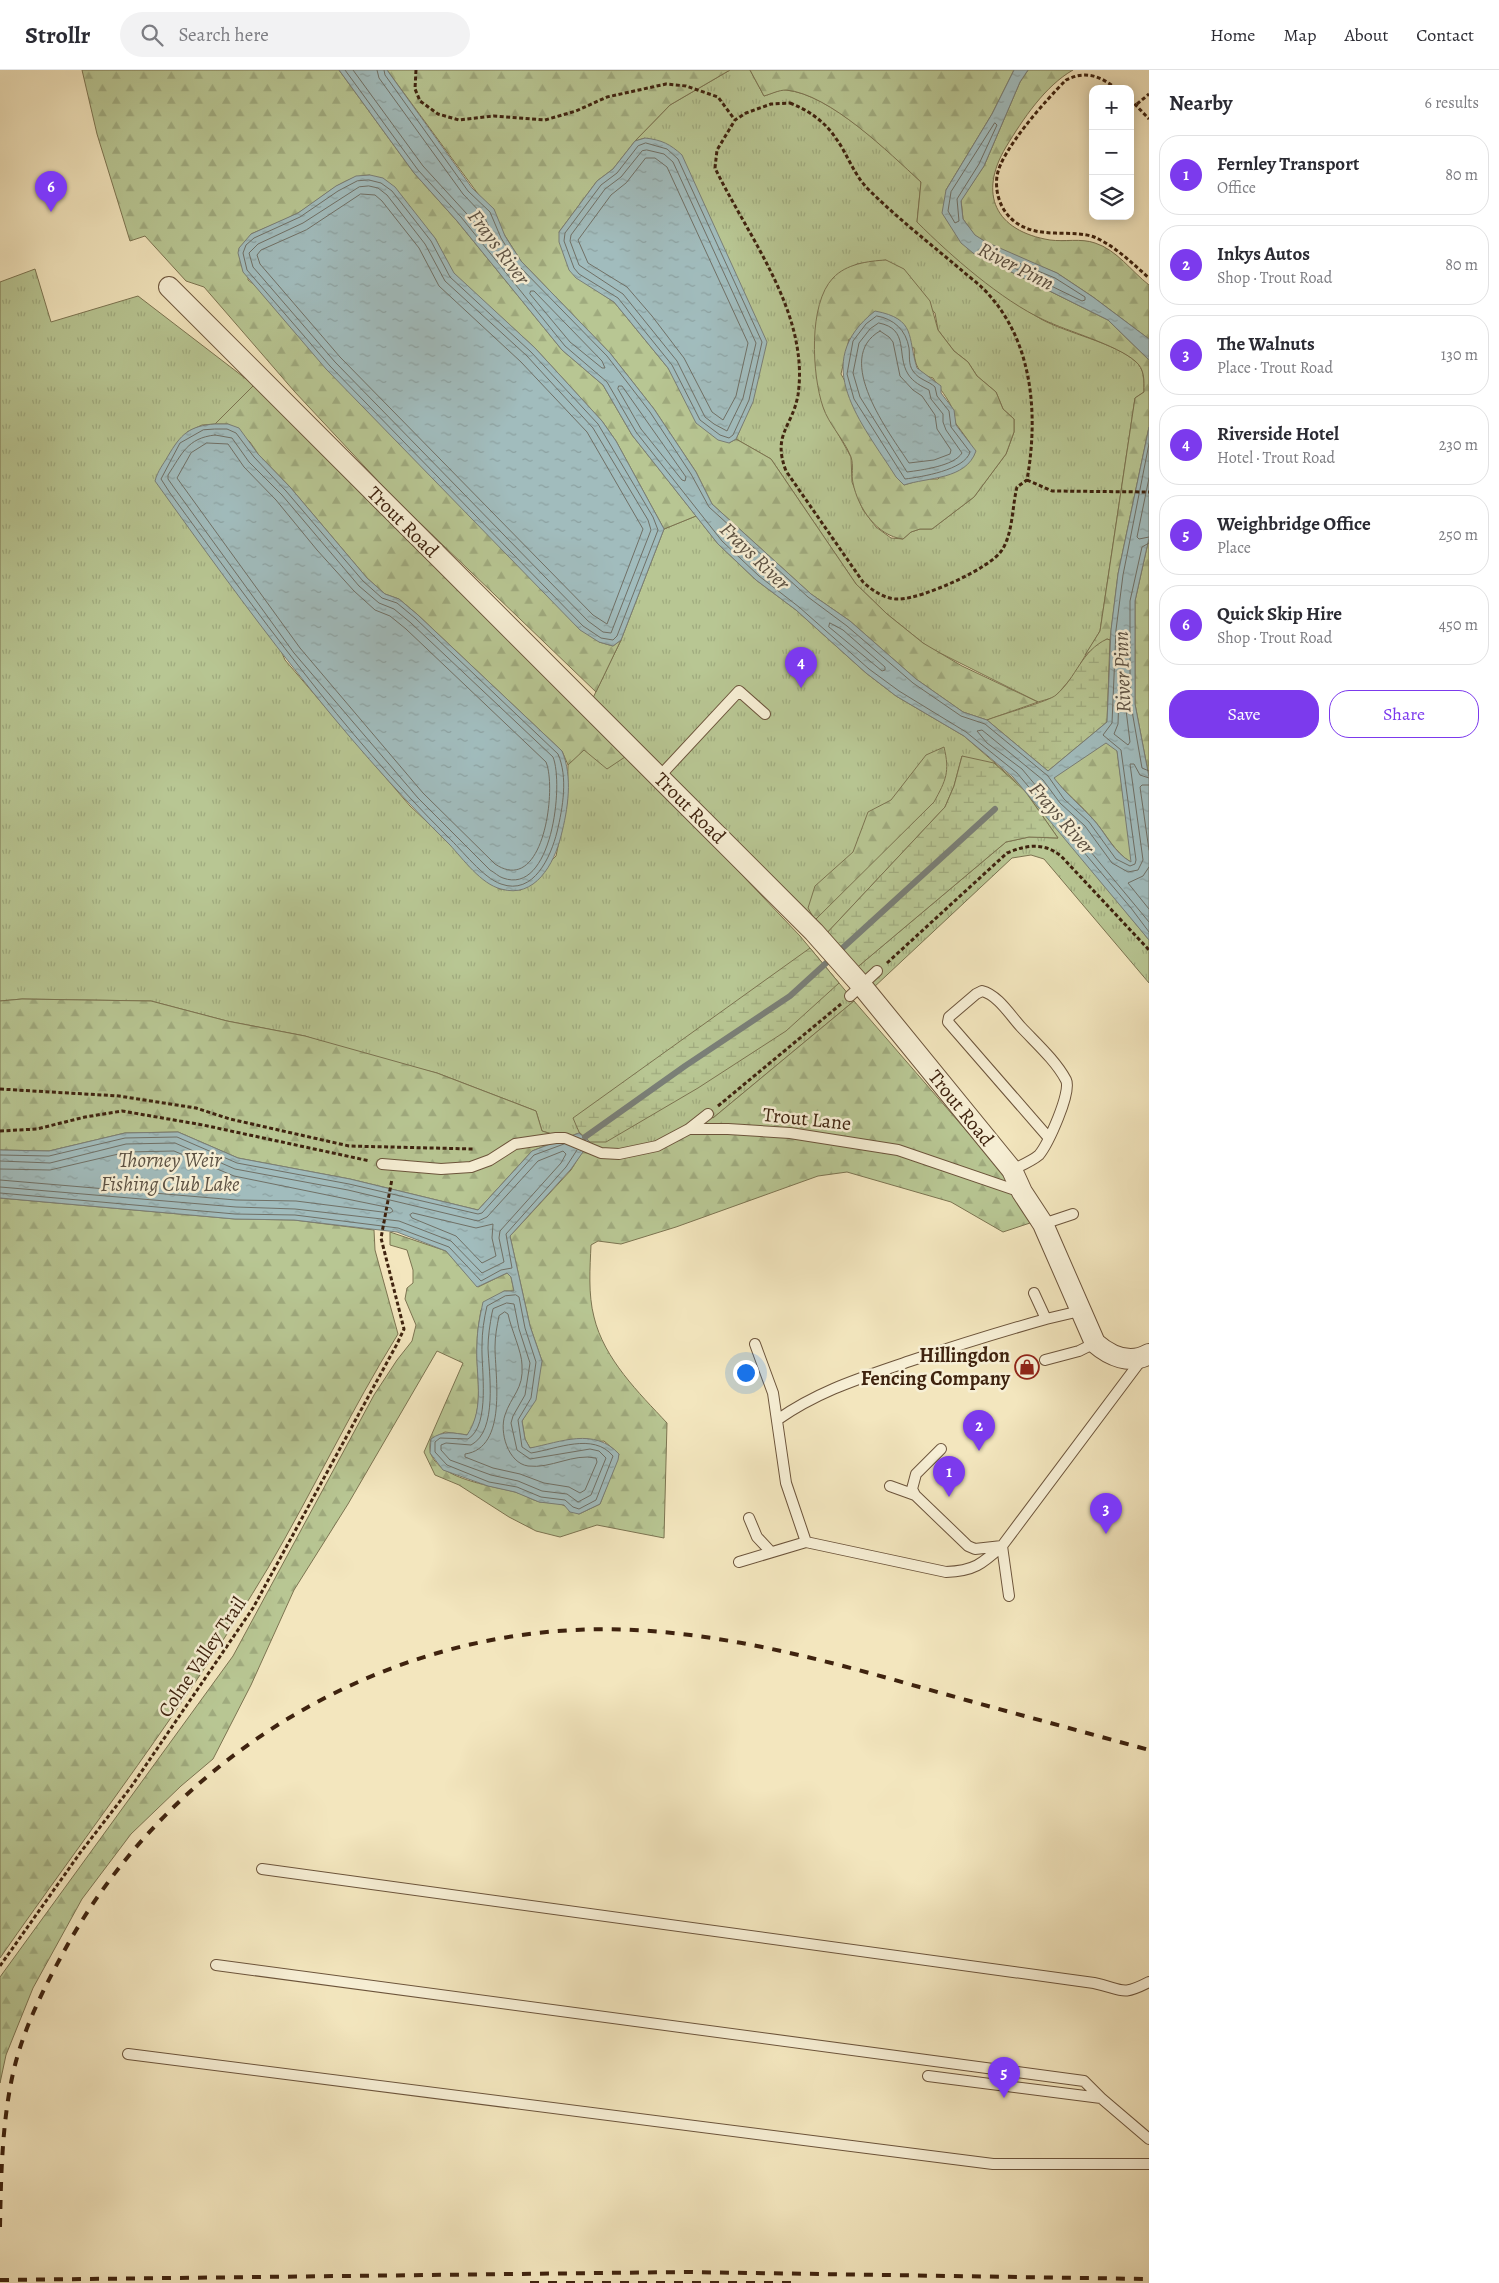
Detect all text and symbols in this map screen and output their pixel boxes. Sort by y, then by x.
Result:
search box [120,12,470,57]
text: Strollr [25,19,90,51]
icon: search [138,21,166,49]
text: Search here [178,22,269,48]
text: Home [1210,23,1255,47]
text: Map [1283,23,1316,47]
text: About [1344,23,1388,47]
text: Contact [1416,23,1474,47]
map controls [1089,85,1134,220]
button: + [1089,85,1134,130]
text: Nearby [1169,89,1232,117]
text: 6 results [1425,92,1479,114]
button: − [1089,130,1134,175]
text: Fernley Transport [1217,151,1359,177]
text: 1 [1183,164,1189,186]
text: 80 m [1445,164,1478,186]
pin: 6 [35,171,67,212]
button: layers [1089,175,1134,220]
text: Office [1217,177,1256,199]
water label: Frays River [462,204,537,291]
water label: River Pinn [973,235,1059,297]
text: Inkys Autos [1217,241,1310,267]
text: 2 [1182,254,1190,276]
text: 80 m [1445,254,1478,276]
text: Shop · Trout Road [1217,267,1332,289]
text: The Walnuts [1217,331,1315,357]
text: 3 [1183,344,1189,366]
text: 130 m [1441,344,1478,366]
text: Place · Trout Road [1217,357,1333,379]
text: Riverside Hotel [1217,421,1339,447]
text: 4 [1182,434,1190,456]
text: 230 m [1439,434,1478,456]
text: Hotel · Trout Road [1217,447,1335,469]
street label: Trout Road [361,480,445,564]
text: Weighbridge Office [1217,511,1371,537]
water label: Frays River [714,516,797,597]
text: 5 [1183,524,1189,546]
text: 250 m [1439,524,1478,546]
text: Place [1217,537,1251,559]
text: Quick Skip Hire [1217,601,1342,627]
text: 6 [1182,614,1190,636]
text: 450 m [1439,614,1478,636]
text: Shop · Trout Road [1217,627,1332,649]
water label: River Pinn [1107,631,1137,713]
pin: 4 [785,647,817,688]
button: Save [1169,690,1319,738]
button: Share [1329,690,1479,738]
street label: Trout Road [648,766,732,850]
water label: Frays River [1023,776,1102,861]
street label: Trout Road [922,1064,1000,1152]
street label: Trout Lane [762,1101,852,1137]
water label: Thorney Weir Fishing Club Lake [100,1146,240,1198]
place label: Hillingdon Fencing Company [861,1342,1011,1392]
shop icon: Hillingdon Fencing Company [1014,1354,1040,1380]
your location [733,1360,759,1386]
pin: 2 [963,1410,995,1451]
pin: 1 [933,1456,965,1497]
pin: 3 [1090,1493,1122,1534]
street label: Colne Valley Trail [152,1591,252,1723]
pin: 5 [988,2057,1020,2098]

